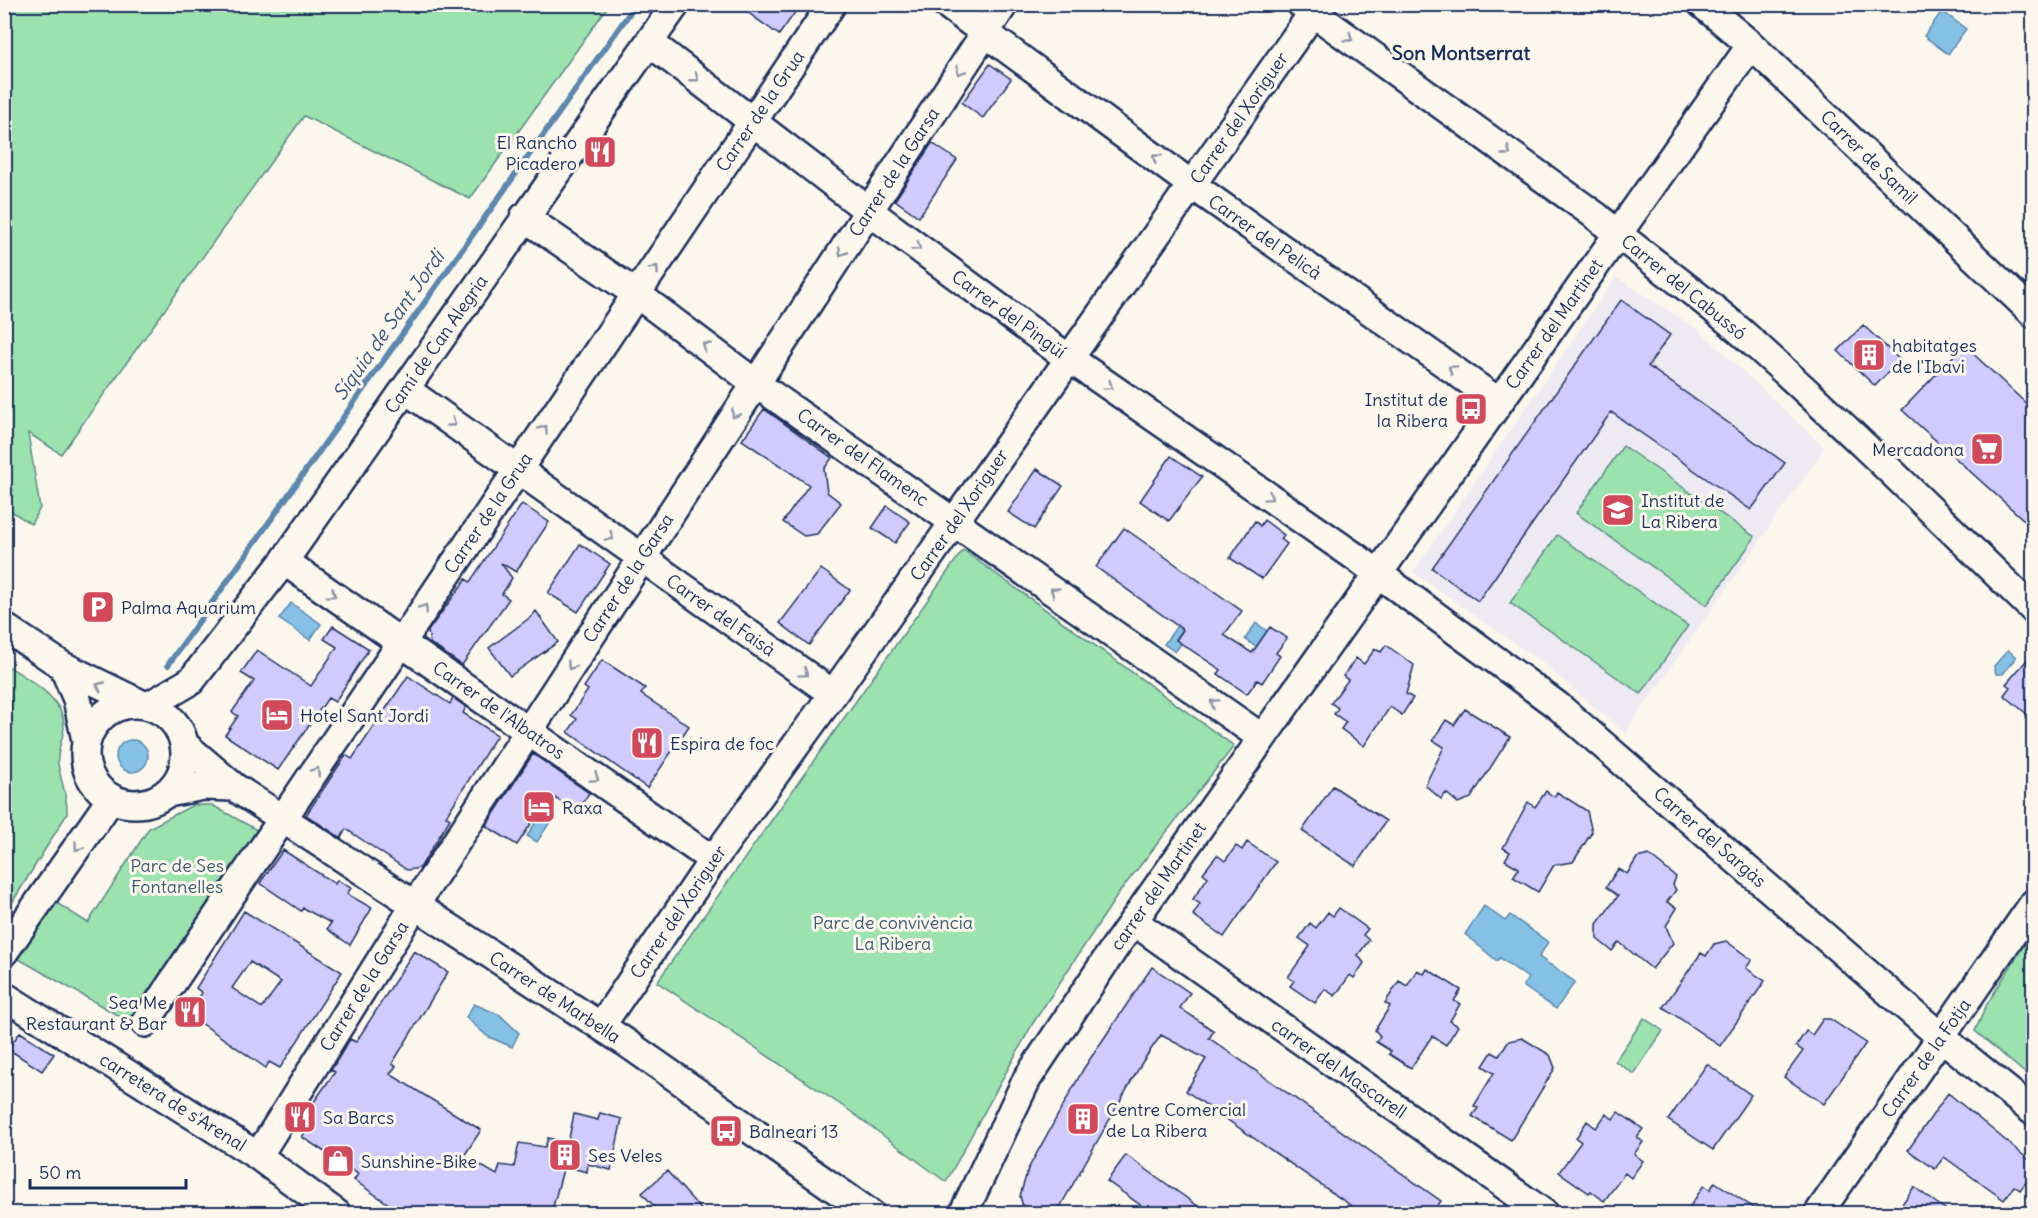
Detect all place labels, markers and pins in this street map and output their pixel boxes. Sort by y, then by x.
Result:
place label: El Rancho Picadero [496,131,577,175]
restaurant icon: El Rancho Picadero [582,134,618,170]
place label: habitatges de l'Ibavi [1892,334,1977,378]
building icon: habitatges de l'Ibavi [1851,337,1887,373]
place label: Institut de la Ribera [1364,388,1448,432]
bus stop icon: Institut de la Ribera [1453,391,1489,427]
supermarket icon: Mercadona [1969,431,2005,467]
place label: Mercadona [1872,438,1964,461]
place label: Institut de La Ribera [1641,489,1725,533]
school or university icon: Institut de La Ribera [1600,492,1636,528]
parking icon: Palma Aquarium [80,589,116,625]
place label: Palma Aquarium [121,596,256,619]
hotel icon: Hotel Sant Jordi [259,697,295,733]
place label: Hotel Sant Jordi [300,704,429,727]
restaurant icon: Espira de foc [629,725,665,761]
place label: Espira de foc [670,732,774,755]
hotel icon: Raxa [521,789,557,825]
place label: Raxa [562,796,603,819]
place label: Sea Me Restaurant & Bar [26,991,168,1035]
restaurant icon: Sea Me Restaurant & Bar [172,994,208,1030]
place label: Centre Comercial de La Ribera [1106,1098,1246,1142]
restaurant icon: Sa Barcs [282,1099,318,1135]
building icon: Centre Comercial de La Ribera [1065,1101,1101,1137]
place label: Sa Barcs [323,1106,394,1129]
bus stop icon: Balneari 13 [708,1113,744,1149]
place label: Balneari 13 [749,1120,839,1143]
building icon: Ses Veles [547,1137,583,1173]
shop icon: Sunshine-Bike [320,1143,356,1179]
place label: Ses Veles [588,1144,662,1167]
place label: Sunshine-Bike [361,1150,477,1173]

